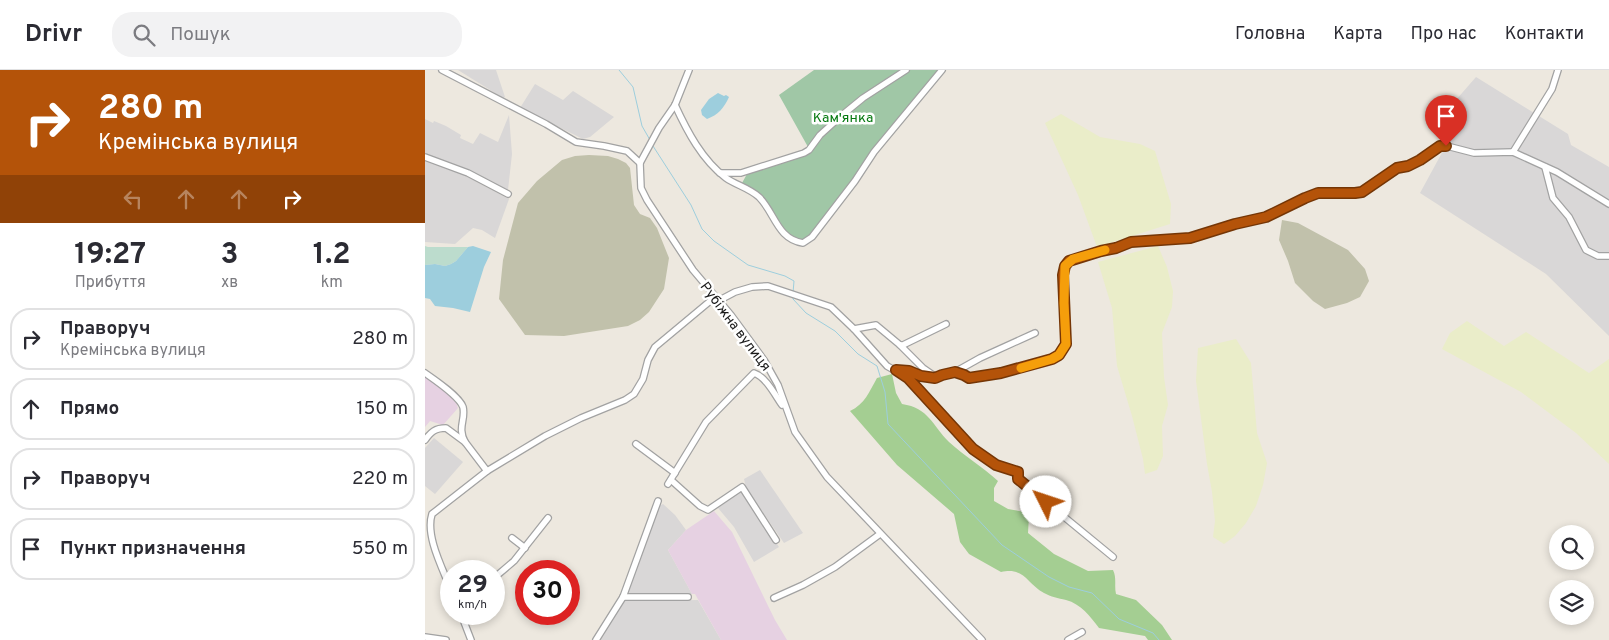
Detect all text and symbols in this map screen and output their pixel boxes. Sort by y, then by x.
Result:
search box [112,12,462,57]
text: Drivr [25,20,82,50]
icon: search [130,21,158,49]
text: Пошук [170,23,231,47]
text: Головна [1235,23,1305,46]
text: Карта [1333,23,1383,46]
text: Про нас [1411,23,1477,46]
text: Контакти [1505,23,1584,46]
text: 280 m [98,87,203,131]
icon: right [15,90,80,155]
pin [1425,95,1467,146]
icon: arrive [1432,102,1460,130]
park label: Кам'янка [813,110,873,127]
text: Кремінська вулиця [98,130,298,157]
icon: left [119,185,147,213]
icon: ahead [172,185,200,213]
icon: ahead [225,185,253,213]
icon: right [278,185,306,213]
text: 19:27 [74,237,146,274]
text: 3 [221,237,239,274]
text: 1.2 [313,237,351,274]
text: Прибуття [75,273,146,293]
text: хв [221,273,238,293]
text: km [321,273,343,293]
street label: Рубіжна вулиця [696,279,774,375]
text: Праворуч [60,317,151,341]
icon: right [17,325,45,353]
text: 280 m [352,327,408,351]
text: Кремінська вулиця [60,341,206,361]
icon: ahead [17,395,45,423]
text: Прямо [60,397,119,421]
text: 150 m [356,397,408,421]
icon: right [17,465,45,493]
text: Праворуч [60,467,151,491]
text: 220 m [352,467,408,491]
position arrow [1019,475,1071,527]
map controls [1549,525,1594,625]
button: search [1549,525,1594,570]
icon: arrive [17,535,45,563]
text: Пункт призначення [60,537,246,561]
text: 550 m [352,537,408,561]
speed limit sign: 30 [515,560,580,625]
text: 29 [457,570,488,602]
button: layers [1549,580,1594,625]
text: km/h [458,597,487,613]

